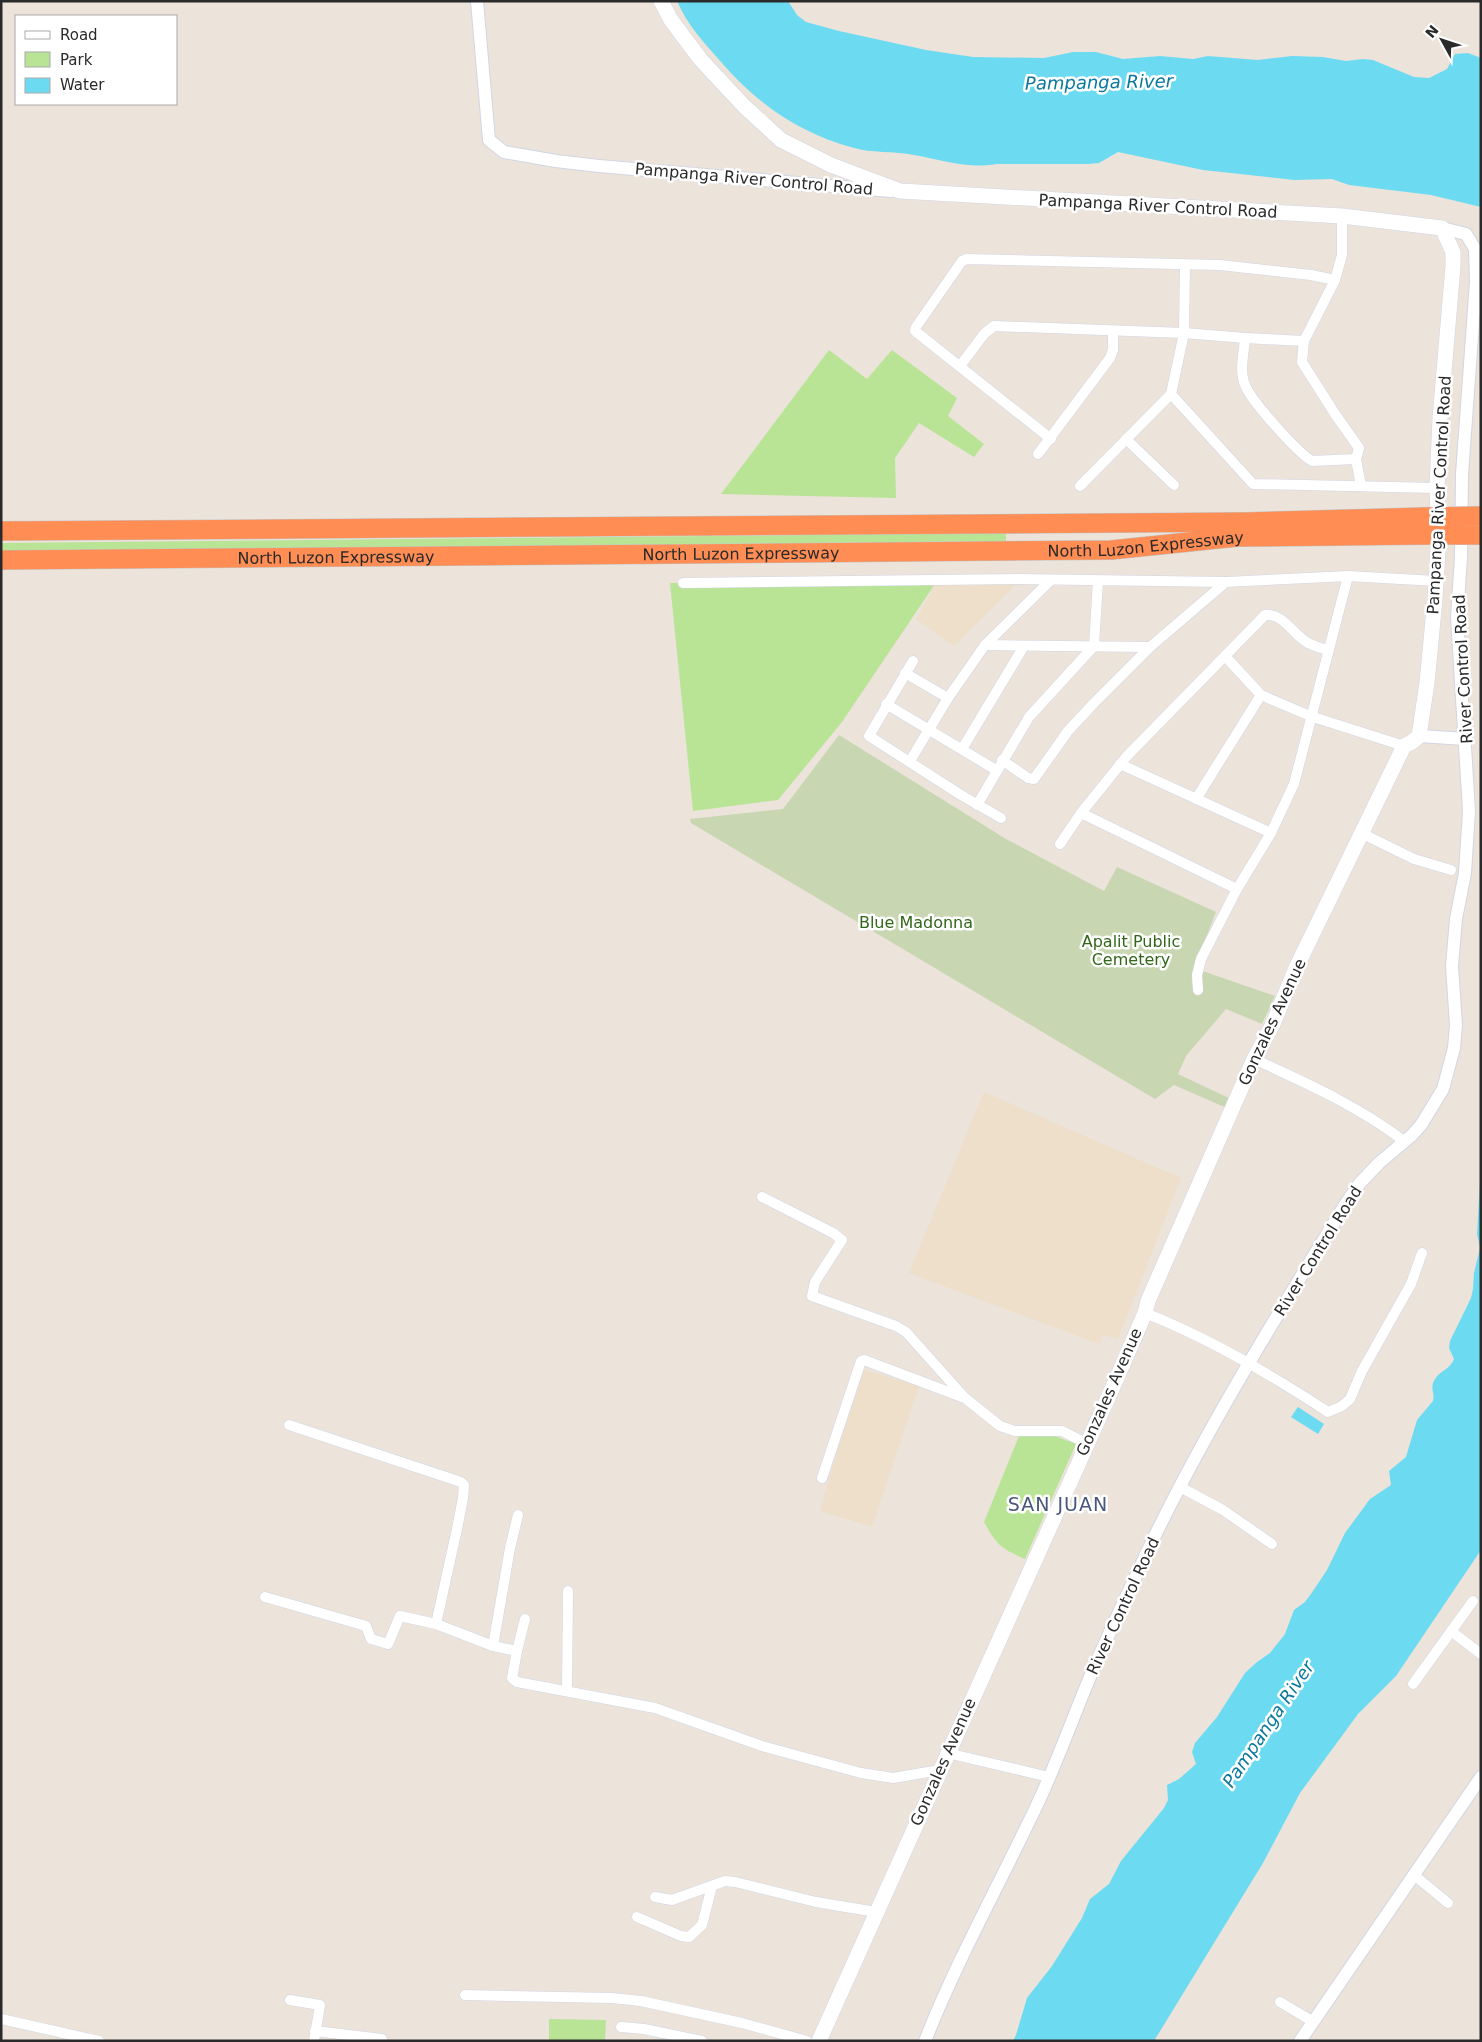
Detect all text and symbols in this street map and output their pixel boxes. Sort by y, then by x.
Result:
legend [15,15,178,105]
north arrow [1417,15,1467,65]
text: N [1422,22,1442,41]
text: Road [60,26,98,44]
text: Park [60,51,93,69]
water label: Pampanga River [1025,70,1175,94]
text: Water [60,76,105,94]
street label: Pampanga River Control Road [634,159,874,199]
street label: Pampanga River Control Road [1038,190,1278,222]
street label: Pampanga River Control Road [1423,375,1455,615]
street label: North Luzon Expressway [1047,527,1244,560]
street label: North Luzon Expressway [642,543,840,564]
street label: North Luzon Expressway [237,547,435,567]
street label: River Control Road [1450,594,1476,744]
park label: Blue Madonna [859,913,973,932]
park label: Apalit Public Cemetery [1082,932,1180,969]
street label: Gonzales Avenue [1234,956,1310,1088]
street label: River Control Road [1270,1183,1366,1319]
street label: Gonzales Avenue [1072,1325,1146,1459]
district label: SAN JUAN [1008,1493,1108,1515]
street label: River Control Road [1083,1534,1163,1678]
water label: Pampanga River [1218,1655,1319,1791]
street label: Gonzales Avenue [906,1695,980,1829]

